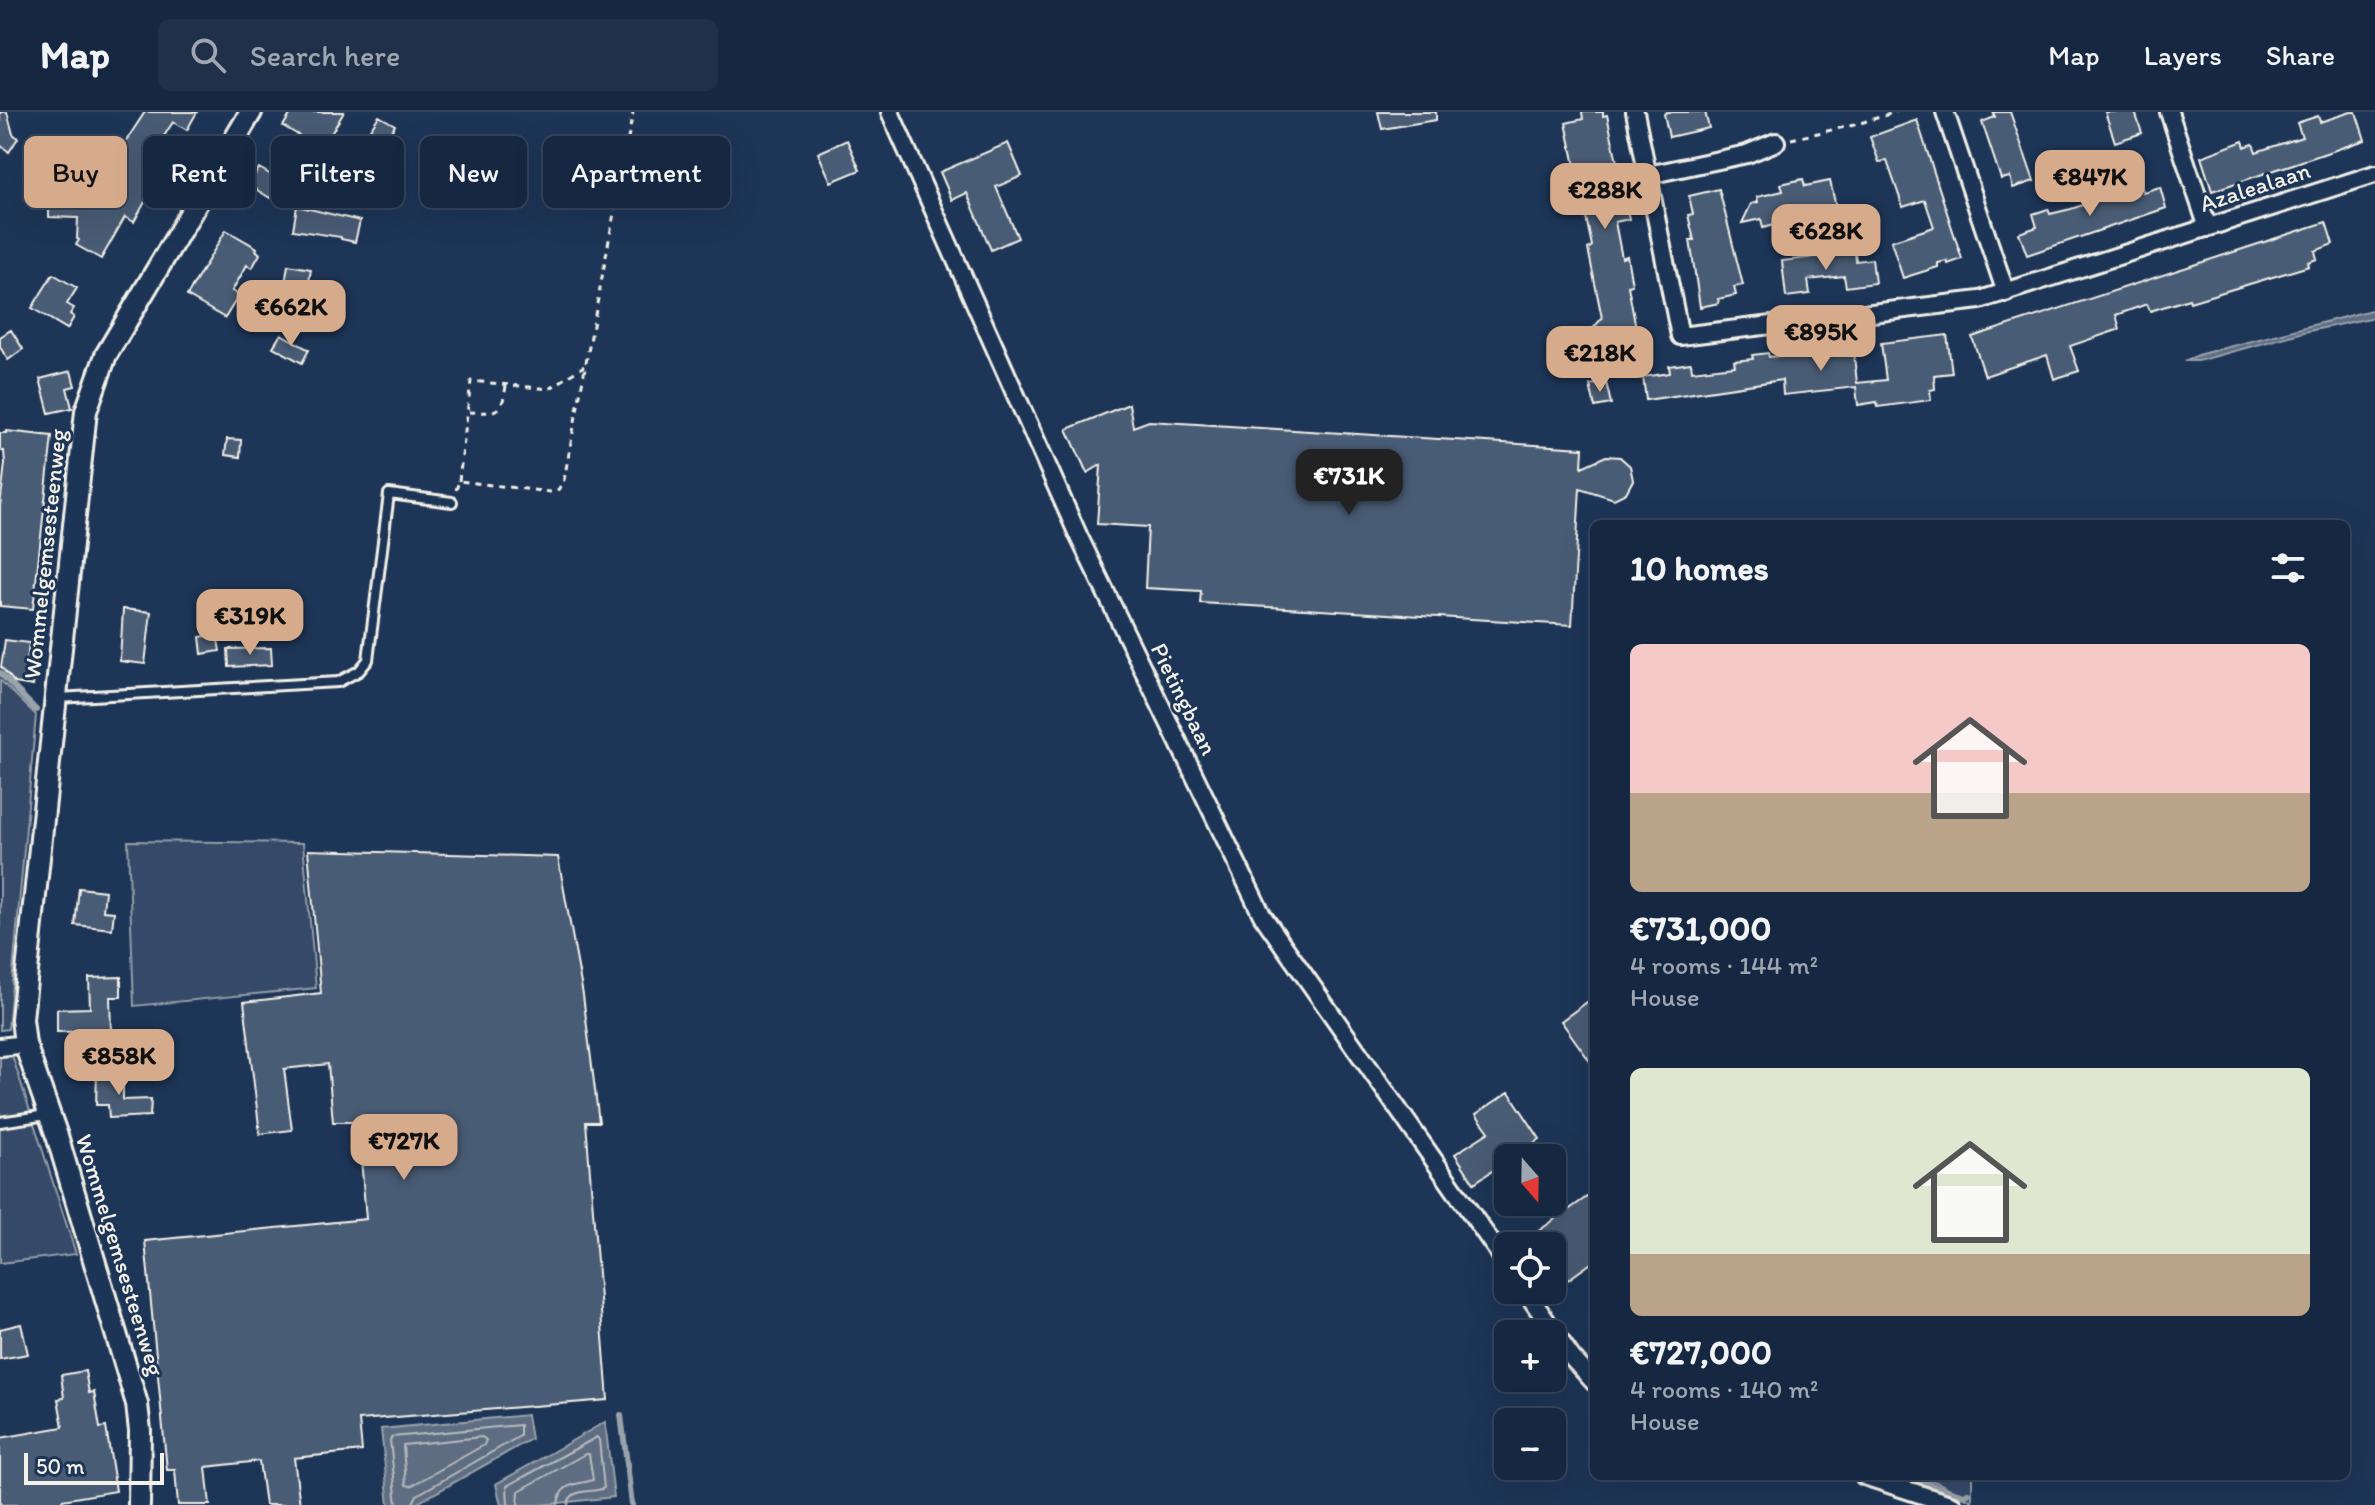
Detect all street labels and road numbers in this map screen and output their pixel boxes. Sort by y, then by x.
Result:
street label: Azalealaan [2196,155,2314,218]
street label: Wommelgemsesteenweg [17,427,72,680]
street label: Pietingbaan [1145,638,1224,760]
street label: Wommelgemsesteenweg [70,1130,171,1380]

